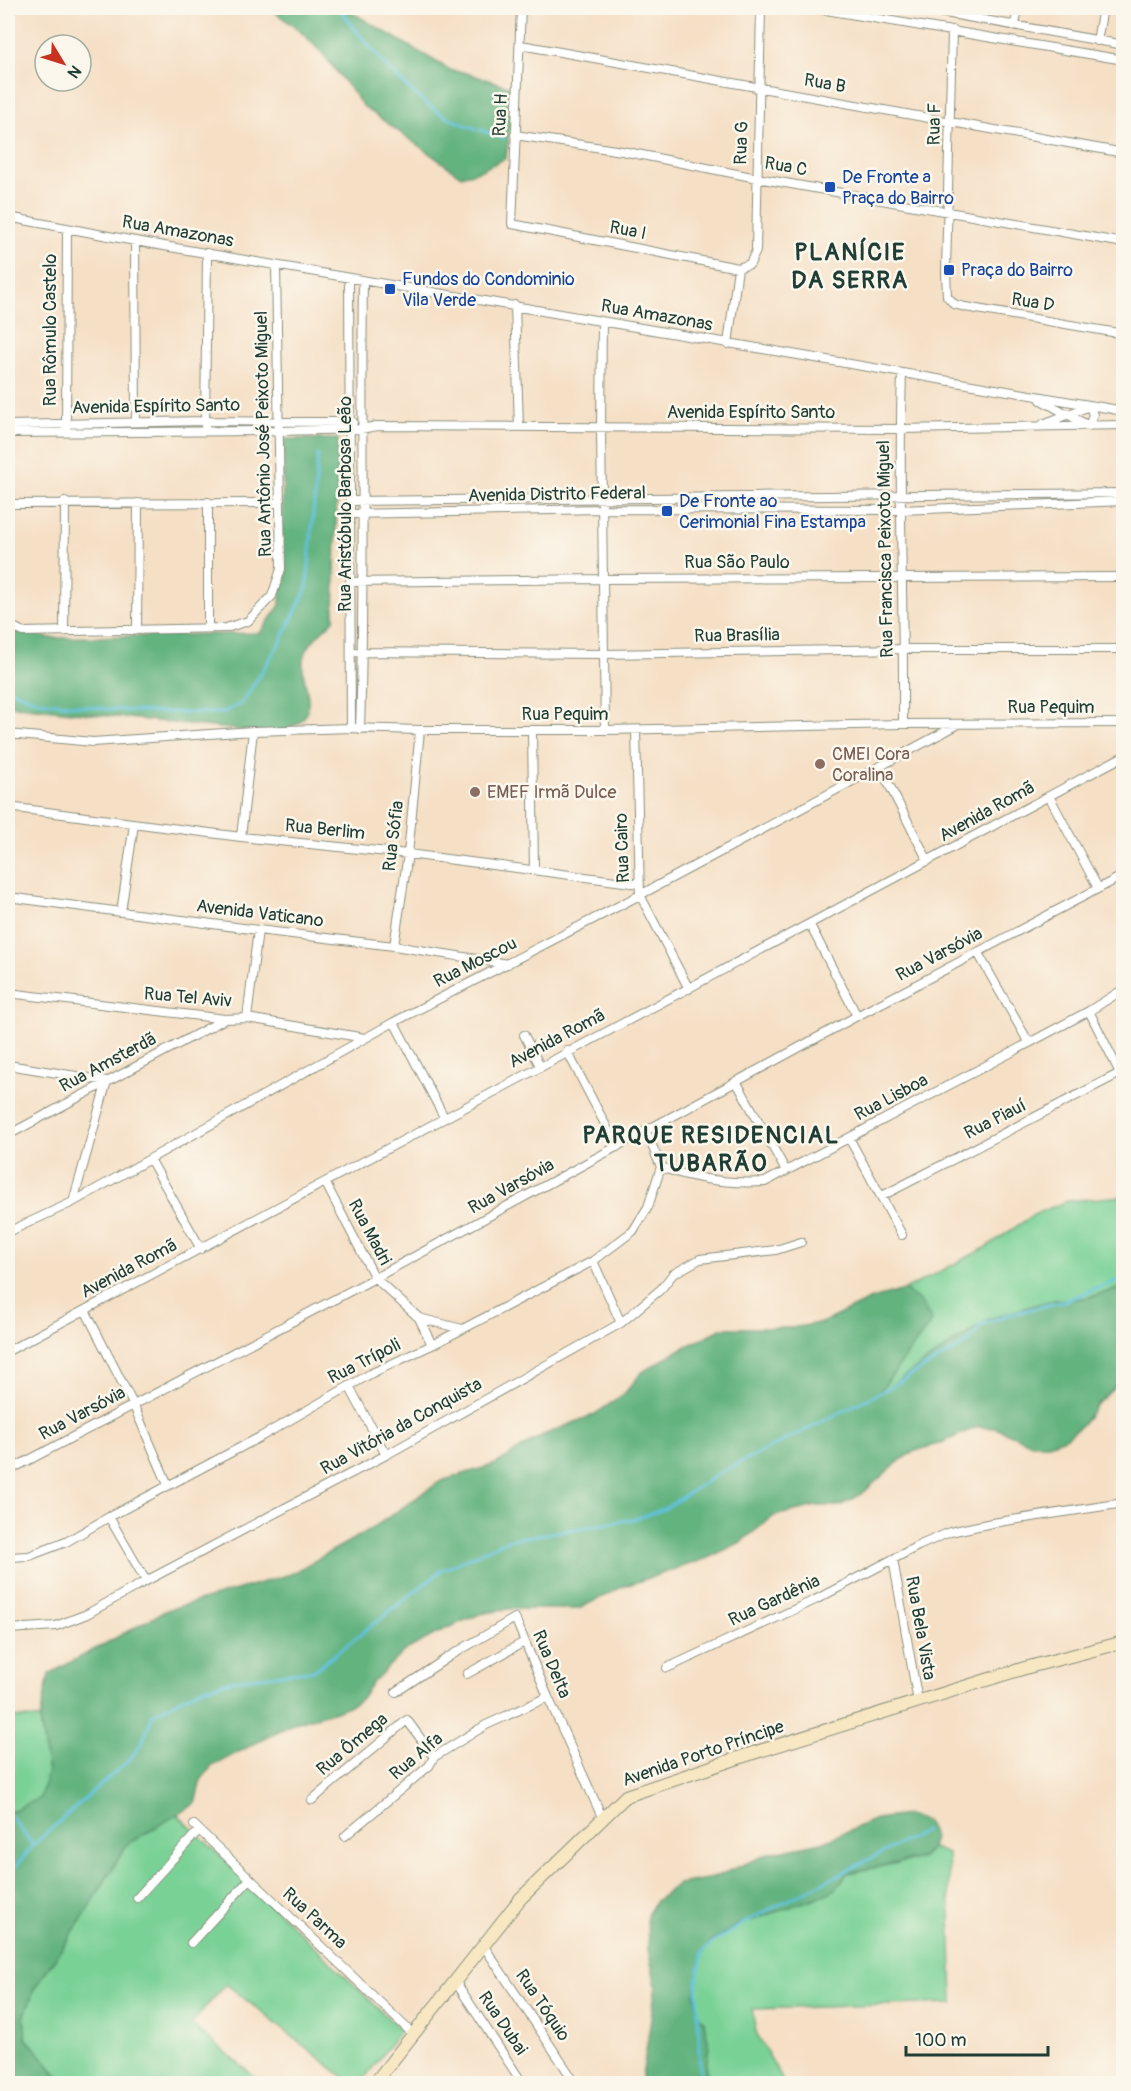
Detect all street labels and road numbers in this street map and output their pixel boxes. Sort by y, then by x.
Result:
street label: Rua B [802,69,848,98]
street label: Rua H [488,93,513,137]
street label: Rua F [923,102,946,146]
street label: Rua G [729,121,754,165]
street label: Rua C [763,151,809,182]
street label: Rua Amazonas [120,210,236,253]
street label: Rua I [608,216,648,245]
street label: Rua Rômulo Castelo [39,253,62,406]
street label: Rua D [1010,288,1056,317]
street label: Rua Amazonas [599,294,715,337]
street label: Rua Antônio José Peixoto Miguel [250,311,277,557]
street label: Avenida Espírito Santo [72,394,241,419]
street label: Rua Aristóbulo Barbosa Leão [334,396,357,612]
street label: Avenida Espírito Santo [667,401,836,424]
street label: Rua Francisca Peixoto Miguel [872,440,899,658]
street label: Avenida Distrito Federal [468,481,646,508]
street label: Rua São Paulo [684,551,790,574]
street label: Rua Brasília [694,623,780,648]
street label: Rua Pequim [1008,696,1094,719]
street label: Rua Pequim [522,703,608,726]
street label: Avenida Romã [935,776,1039,847]
street label: Rua Sófia [378,799,409,873]
street label: Rua Cairo [610,812,635,883]
street label: Rua Berlim [284,814,366,845]
street label: Avenida Vaticano [195,894,325,933]
street label: Rua Varsóvia [892,922,987,987]
street label: Rua Moscou [430,932,521,993]
street label: Rua Tel Aviv [143,982,233,1013]
street label: Avenida Romã [505,1003,610,1074]
street label: Rua Amsterdã [56,1027,161,1098]
street label: Rua Lisboa [851,1069,932,1126]
street label: Rua Piauí [960,1094,1030,1145]
street label: Rua Varsóvia [464,1153,558,1220]
street label: Rua Madri [343,1195,397,1269]
street label: Avenida Romã [77,1233,182,1304]
street label: Rua Trípoli [324,1333,404,1389]
street label: Rua Vitória da Conquista [317,1373,486,1480]
street label: Rua Varsóvia [35,1381,130,1446]
street label: Rua Gardênia [725,1569,824,1632]
street label: Rua Bela Vista [900,1574,941,1682]
street label: Rua Delta [527,1627,576,1702]
street label: Rua Ômega [312,1708,393,1781]
street label: Avenida Porto Príncipe [619,1715,787,1792]
street label: Rua Alfa [385,1727,448,1785]
street label: Rua Parma [278,1883,352,1954]
street label: Rua Tóquio [510,1965,575,2046]
street label: Rua Dubai [473,1987,532,2060]

